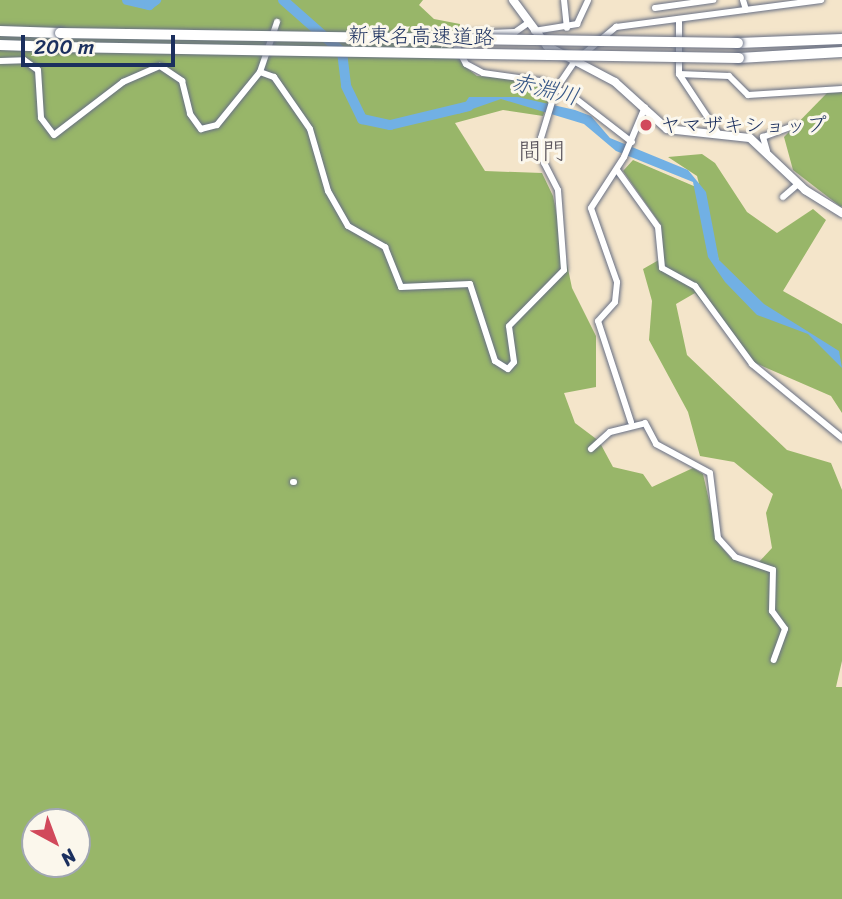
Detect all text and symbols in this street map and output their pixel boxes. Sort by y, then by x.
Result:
scale bar [24,21,178,65]
street label: 新東名高速道路 [347,22,495,50]
text: 200 m [34,28,94,66]
water label: 赤淵川 [508,68,582,112]
place label: ヤマザキショップ [660,112,828,138]
marker: ヤマザキショップ [638,117,654,133]
district label: 間門 [518,138,566,166]
north arrow [21,808,91,878]
text: N [53,841,85,874]

